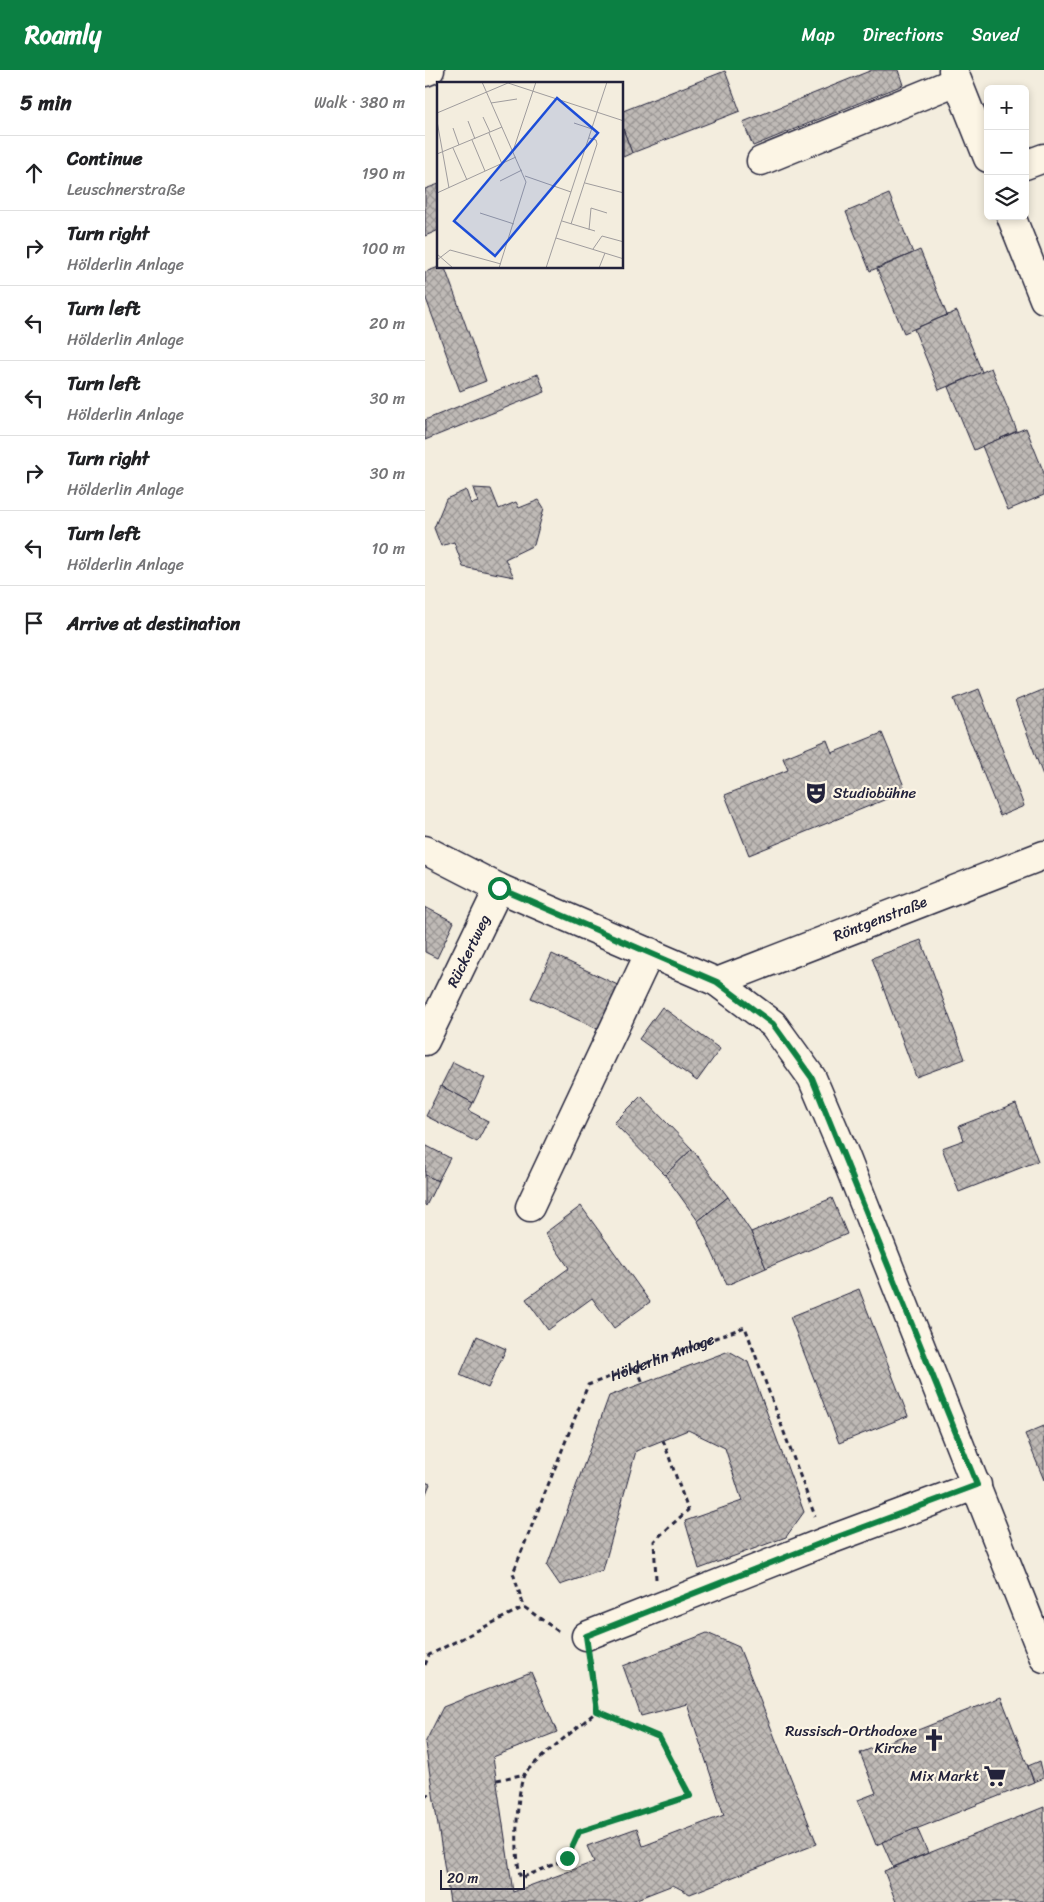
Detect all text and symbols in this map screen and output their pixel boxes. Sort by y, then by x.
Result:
text: Roamly [25,14,101,56]
text: Map [802,19,835,51]
text: Directions [863,19,944,51]
text: Saved [972,19,1019,51]
inset map [437,82,624,269]
text: 5 min [20,84,72,122]
map controls [984,85,1029,220]
button: + [984,85,1029,130]
text: Walk · 380 m [314,88,405,117]
button: − [984,130,1029,175]
text: Continue [67,142,143,175]
icon: ahead [20,159,48,187]
text: 190 m [362,159,405,188]
text: Leuschnerstraße [67,175,185,204]
button: layers [984,175,1029,220]
text: Turn right [67,217,149,250]
icon: right [20,234,48,262]
text: 100 m [361,234,405,263]
text: Hölderlin Anlage [67,250,184,279]
text: Turn left [67,292,140,325]
icon: left [20,309,48,337]
text: 20 m [369,309,405,338]
text: Hölderlin Anlage [67,325,184,354]
text: Turn left [67,367,140,400]
icon: left [20,384,48,412]
text: 30 m [370,384,405,413]
text: Hölderlin Anlage [67,400,184,429]
text: Turn right [67,442,149,475]
icon: right [20,459,48,487]
text: 30 m [370,459,405,488]
text: Hölderlin Anlage [67,475,184,504]
text: Turn left [67,517,140,550]
icon: left [20,534,48,562]
text: 10 m [372,534,405,563]
text: Hölderlin Anlage [67,550,184,579]
text: Arrive at destination [67,607,240,640]
icon: arrive [20,609,48,637]
theatre icon: Studiobühne [803,780,829,806]
place label: Studiobühne [833,780,916,806]
route start [488,877,511,900]
street label: Röntgenstraße [829,889,931,949]
street label: Rückertweg [440,910,497,992]
street label: Hölderlin Anlage [606,1326,719,1389]
place label: Russisch-Orthodoxe Kirche [785,1718,917,1761]
church icon: Russisch-Orthodoxe Kirche [921,1727,947,1753]
place label: Mix Markt [910,1763,979,1789]
supermarket icon: Mix Markt [982,1763,1008,1789]
route end [556,1847,579,1870]
text: 20 m [447,1866,478,1891]
scale bar [440,1867,525,1890]

